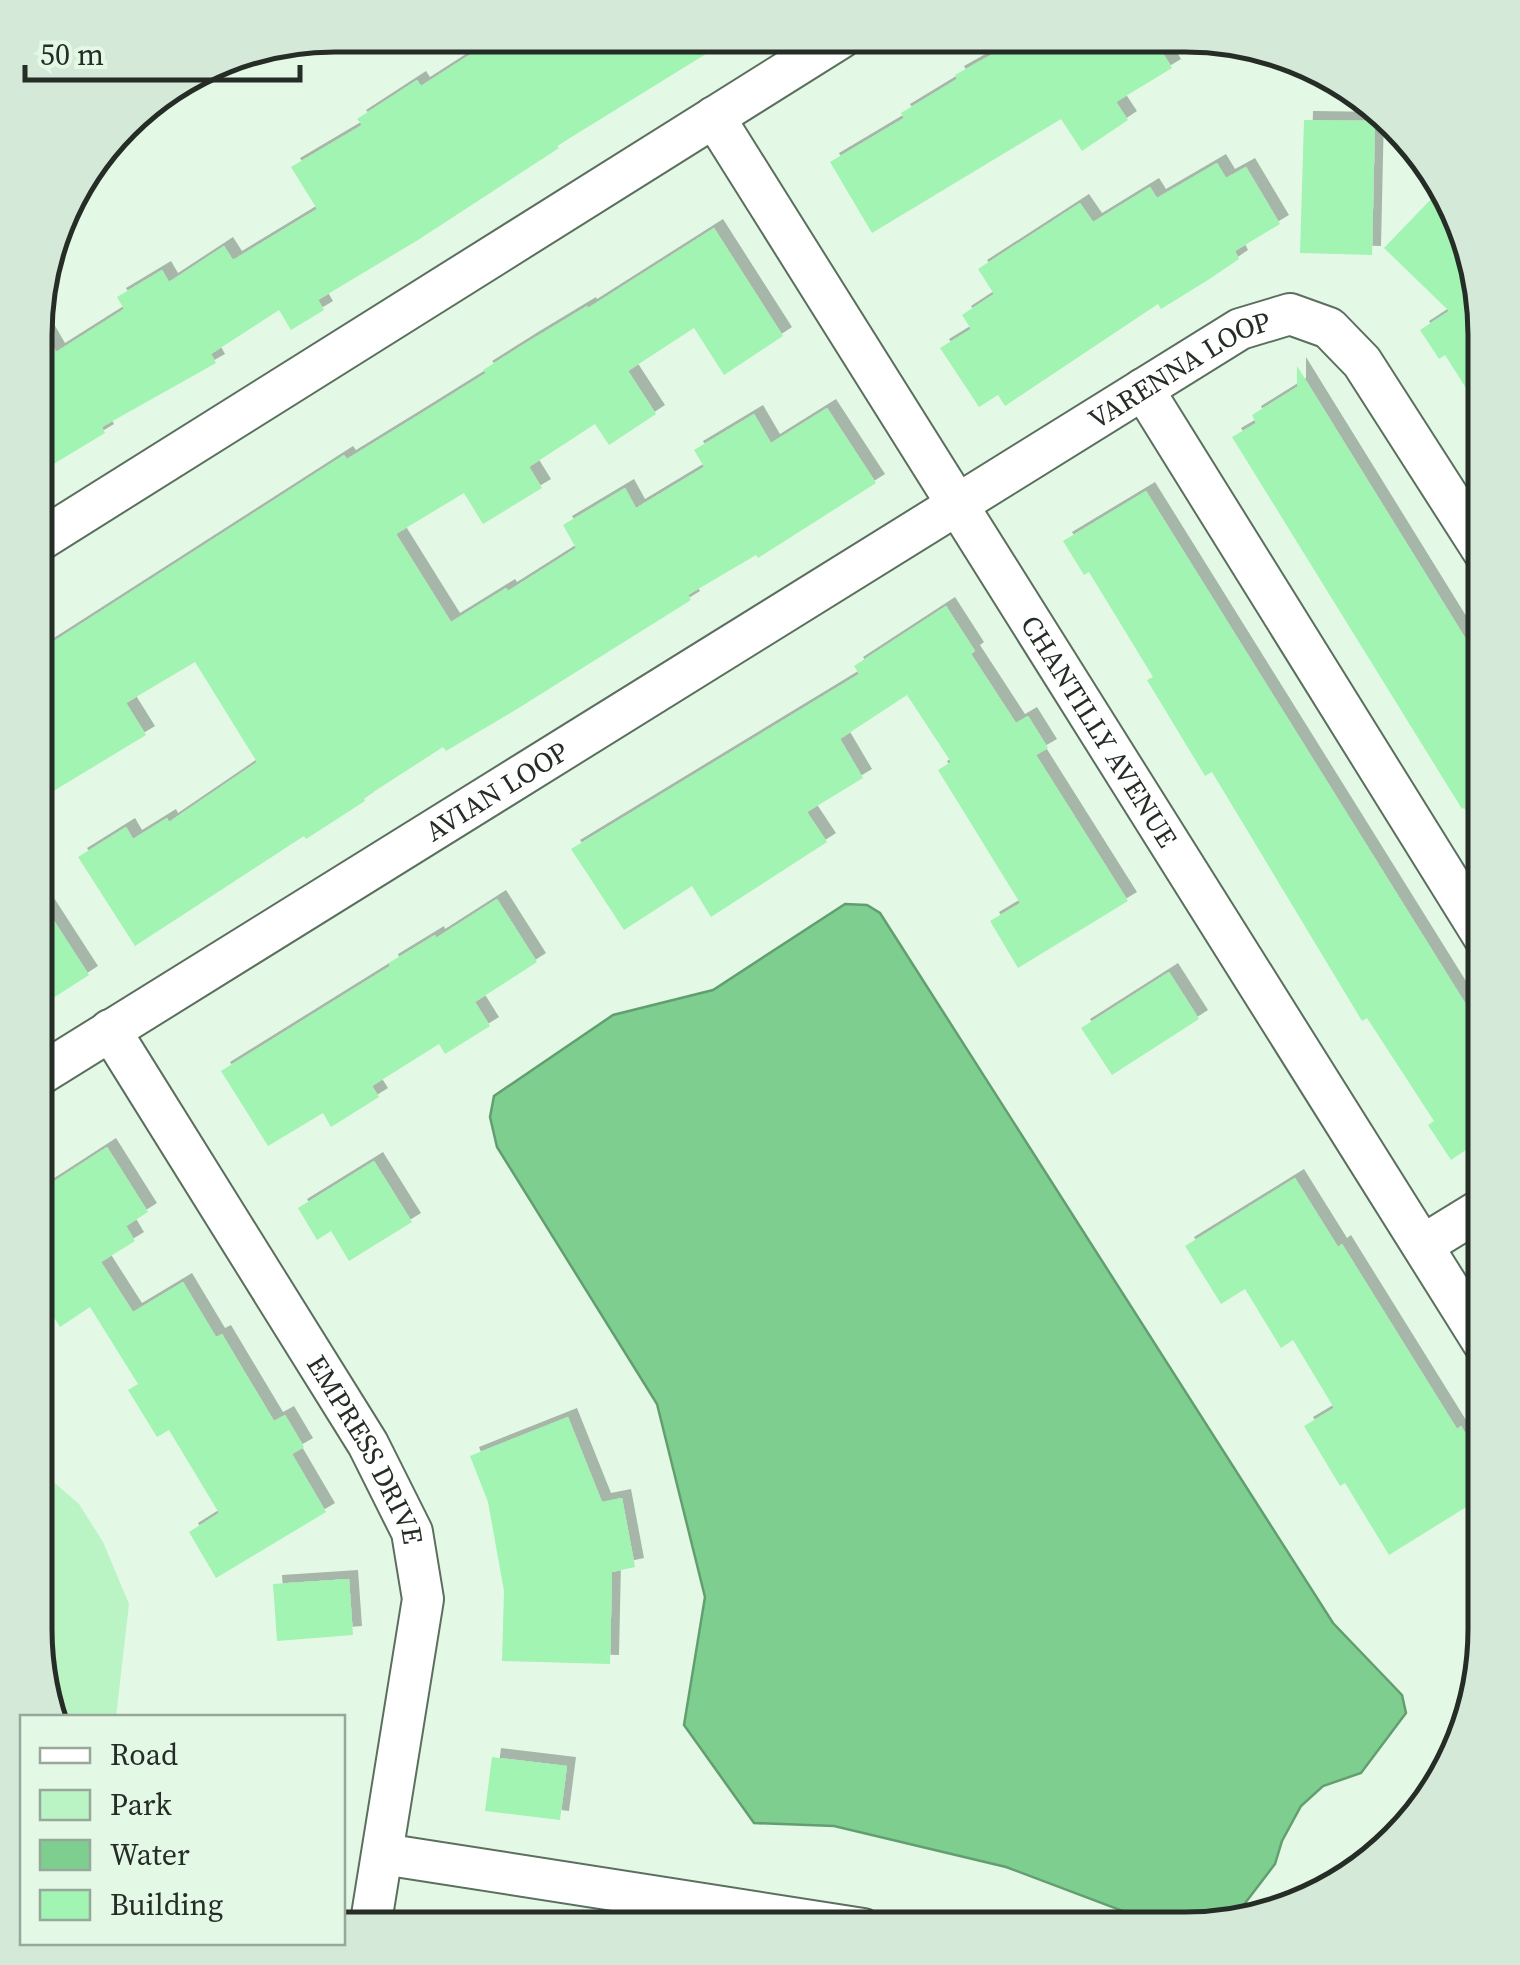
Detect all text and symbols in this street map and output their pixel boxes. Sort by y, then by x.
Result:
scale bar [25,20,300,82]
text: 50 m [40,34,104,75]
street label: VARENNA LOOP [1081,302,1275,438]
street label: CHANTILLY AVENUE [1012,608,1187,854]
street label: AVIAN LOOP [418,732,575,850]
street label: EMPRESS DRIVE [298,1348,433,1547]
legend [20,1715,345,1945]
text: Road [110,1734,178,1775]
text: Park [110,1784,172,1825]
text: Water [110,1834,190,1875]
text: Building [110,1884,223,1925]

